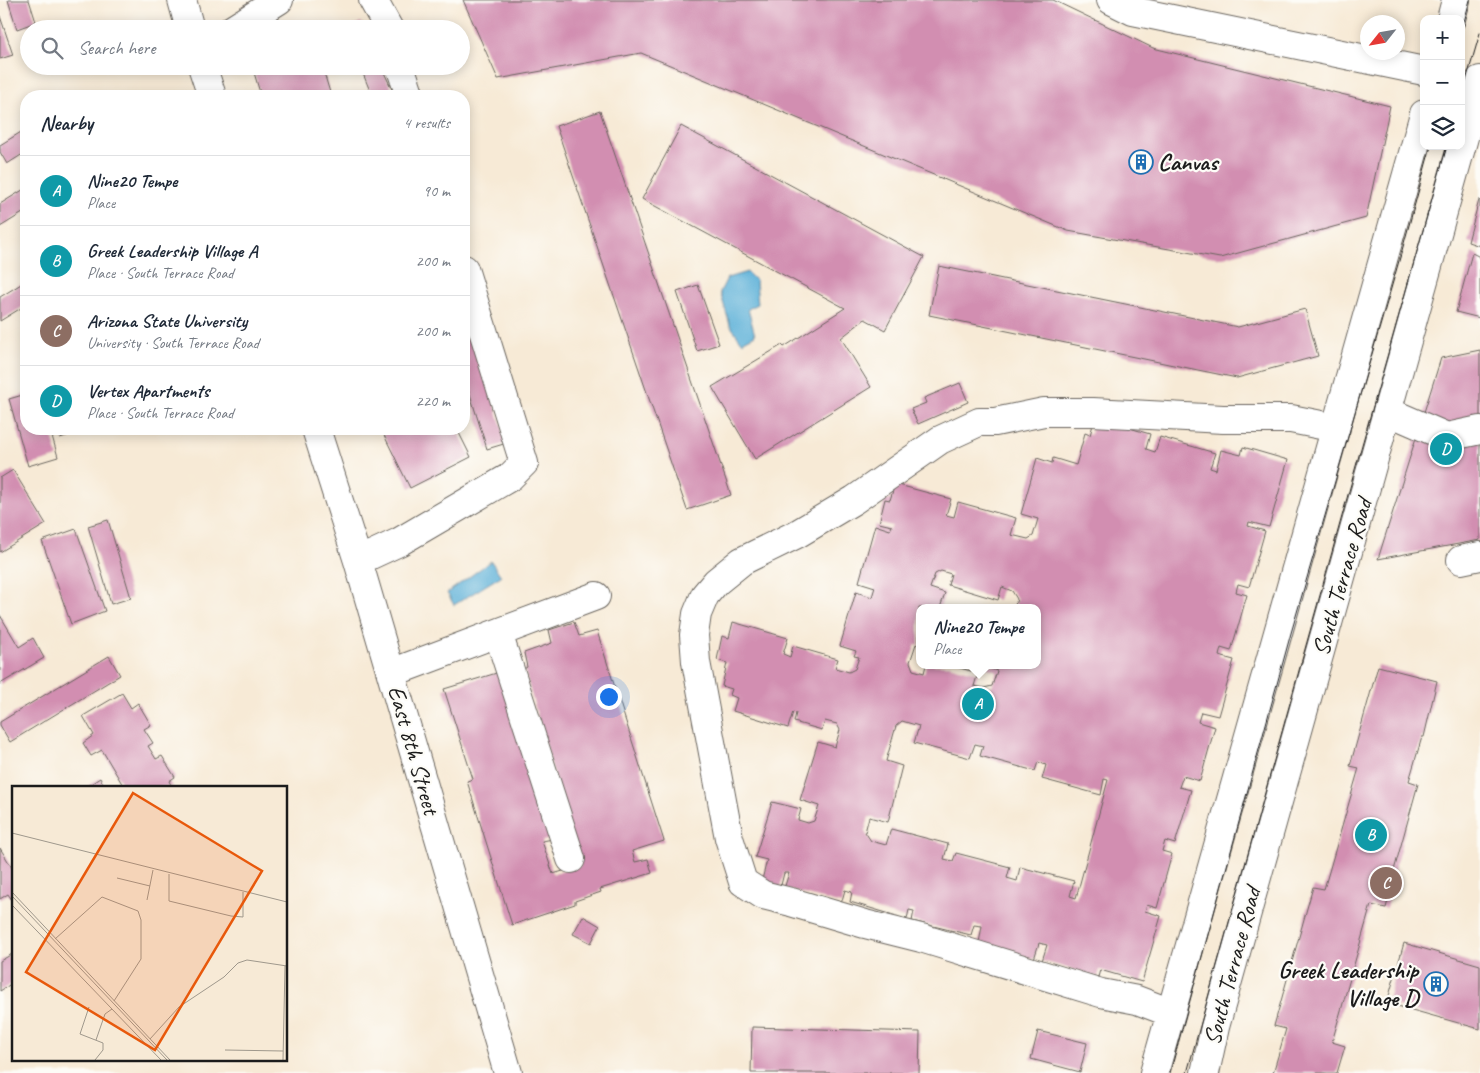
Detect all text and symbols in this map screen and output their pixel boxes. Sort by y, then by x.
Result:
north arrow [1360,15,1405,60]
map controls [1420,15,1465,150]
button: + [1420,15,1465,60]
search box [20,20,470,75]
icon: search [38,34,66,62]
text: Search here [78,36,155,60]
button: − [1420,60,1465,105]
button: layers [1420,105,1465,150]
text: Nearby [40,110,93,136]
text: 4 results [403,113,450,133]
place label: Canvas [1158,147,1220,177]
building icon: Canvas [1128,149,1154,175]
text: Nine20 Tempe [87,169,177,193]
text: A [52,181,60,201]
text: 90 m [423,181,450,201]
text: Place [87,193,115,213]
text: Greek Leadership Village A [87,239,257,263]
text: B [52,251,60,271]
text: 200 m [416,251,450,271]
text: Place · South Terrace Road [87,263,234,283]
text: Arizona State University [87,309,247,333]
text: C [52,321,60,341]
text: 200 m [416,321,450,341]
text: University · South Terrace Road [87,333,259,353]
text: Vertex Apartments [87,379,209,403]
text: D [51,391,61,411]
text: 220 m [416,391,450,411]
text: Place · South Terrace Road [87,403,234,423]
pin: D [1430,430,1462,468]
street label: South Terrace Road [1305,492,1380,659]
popup [916,604,1041,669]
text: Nine20 Tempe [933,615,1024,639]
text: Place [933,639,961,659]
street label: East 8th Street [381,682,447,820]
your location [596,684,622,710]
pin: A [962,685,994,723]
inset map [12,786,288,1060]
pin: B [1355,816,1387,854]
pin: C [1370,864,1402,902]
street label: South Terrace Road [1197,881,1268,1048]
place label: Greek Leadership Village D [1278,955,1421,1013]
building icon: Greek Leadership Village D [1423,971,1449,997]

